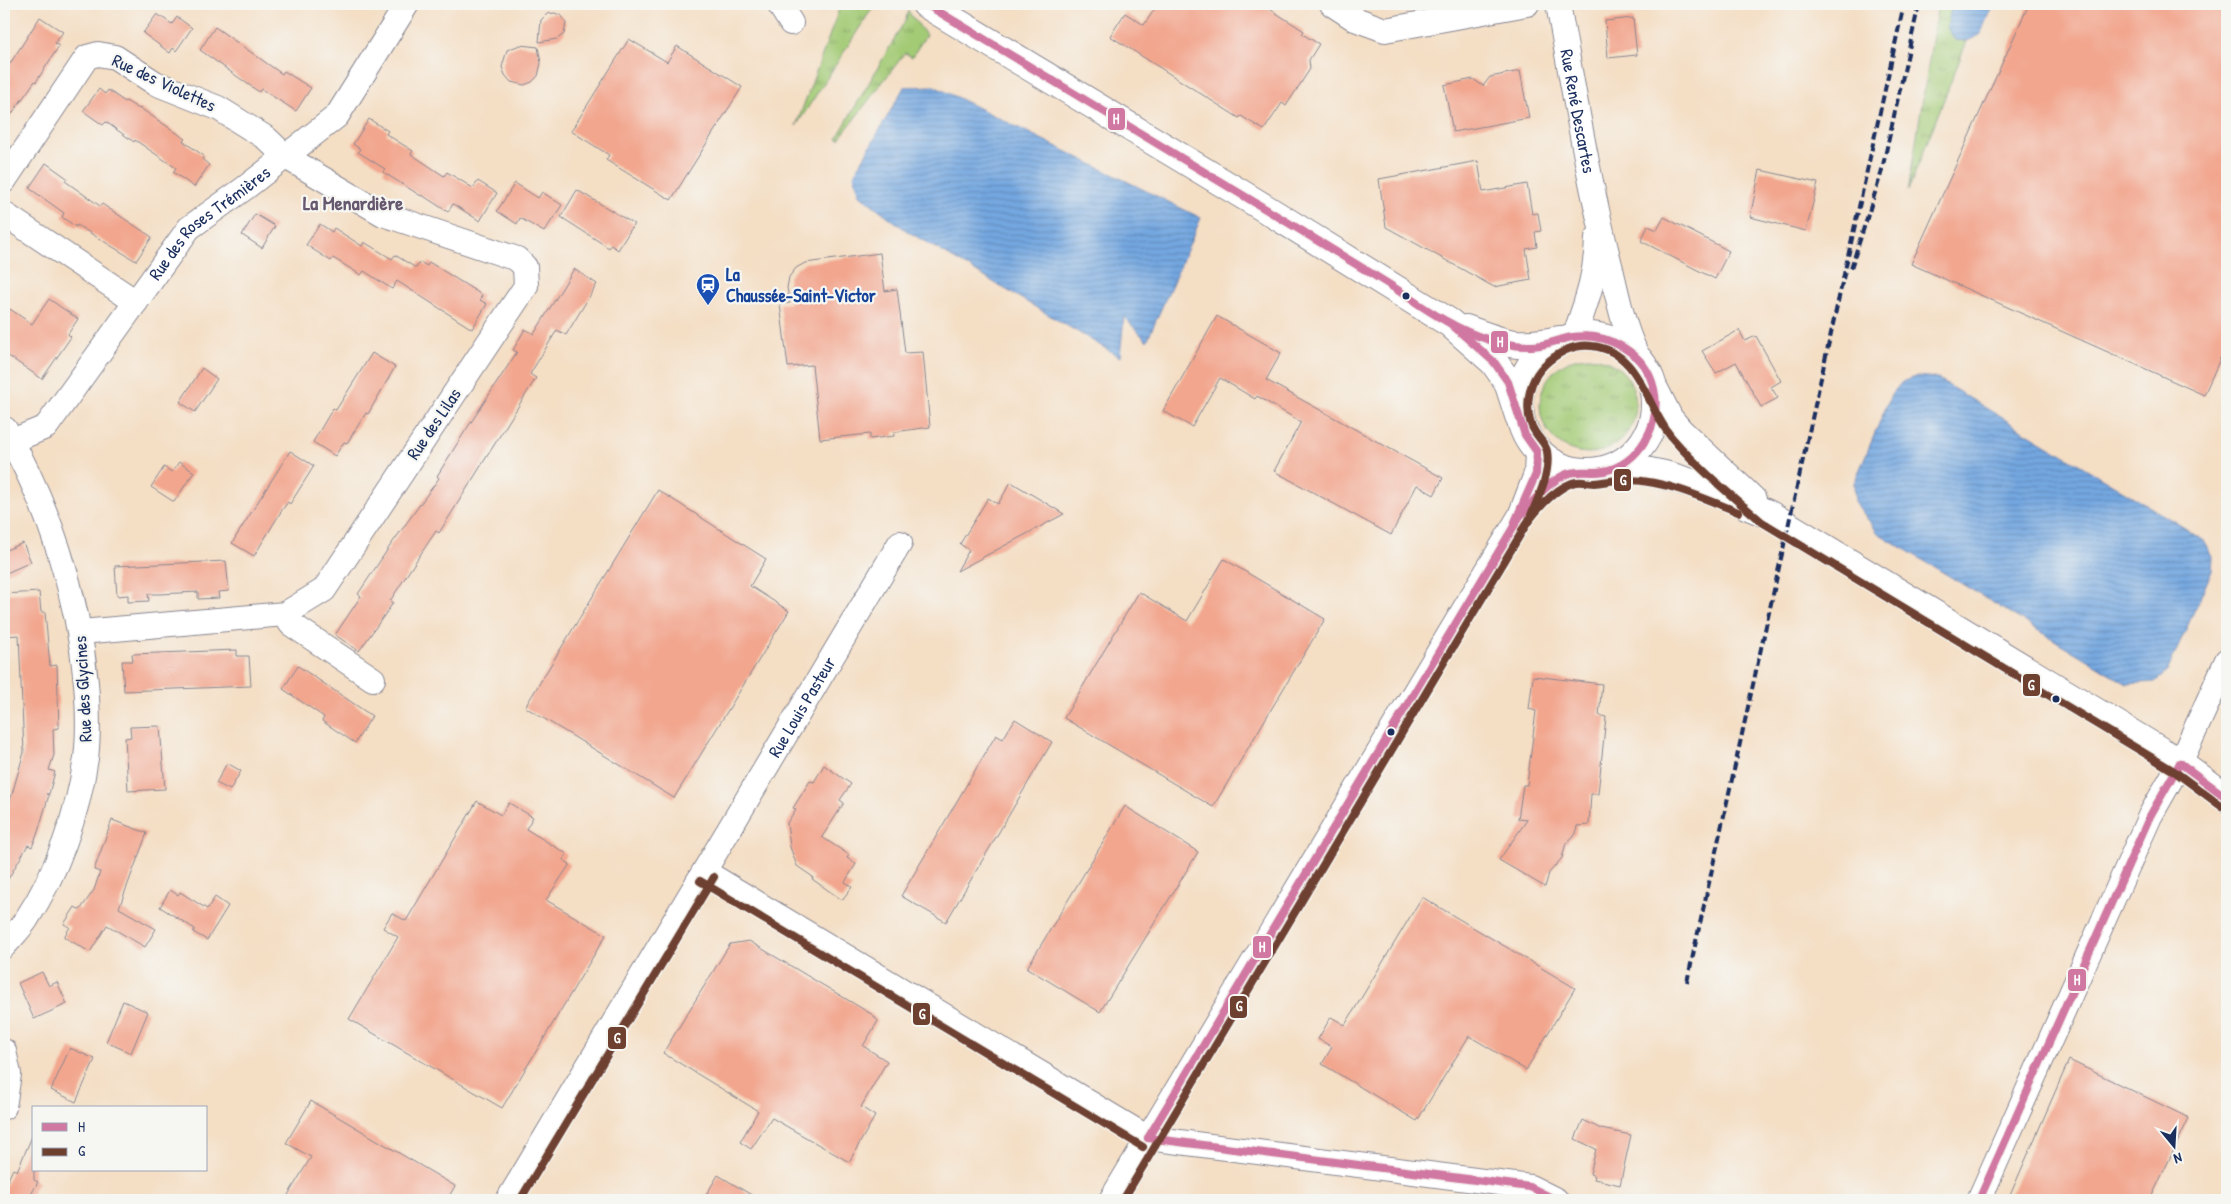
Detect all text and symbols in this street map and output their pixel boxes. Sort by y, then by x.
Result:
street label: Rue René Descartes [1554,47,1602,175]
street label: Rue des Violettes [108,48,220,118]
line badge: H [1107,107,1126,131]
text: H [1113,109,1120,128]
street label: Rue des Roses Trémières [142,160,275,285]
district label: La Menardière [303,189,403,216]
place label: La Chaussée-Saint-Victor [726,262,876,308]
station icon: La Chaussée-Saint-Victor [695,272,721,306]
unlabelled marker [1401,291,1411,301]
line badge: H [1490,330,1509,354]
text: H [1497,332,1504,351]
street label: Rue des Lilas [400,383,467,464]
line badge: G [1613,468,1632,492]
text: G [1620,470,1627,489]
street label: Rue des Glycines [67,635,98,743]
street label: Rue Louis Pasteur [762,652,841,762]
line badge: G [2022,673,2041,697]
text: G [2028,675,2035,694]
unlabelled marker [2051,694,2061,704]
unlabelled marker [1386,727,1396,737]
line badge: H [1252,935,1272,959]
text: H [1259,937,1266,956]
line badge: H [2067,968,2087,992]
text: H [2074,970,2081,989]
line badge: G [1229,995,1248,1019]
text: G [1236,996,1243,1015]
line badge: G [912,1002,931,1026]
text: G [919,1004,926,1023]
line badge: G [607,1026,627,1050]
text: G [614,1028,621,1047]
legend [32,1106,208,1172]
text: H [78,1116,85,1137]
north arrow [2148,1122,2198,1172]
text: G [78,1140,86,1161]
text: N [2171,1149,2185,1169]

